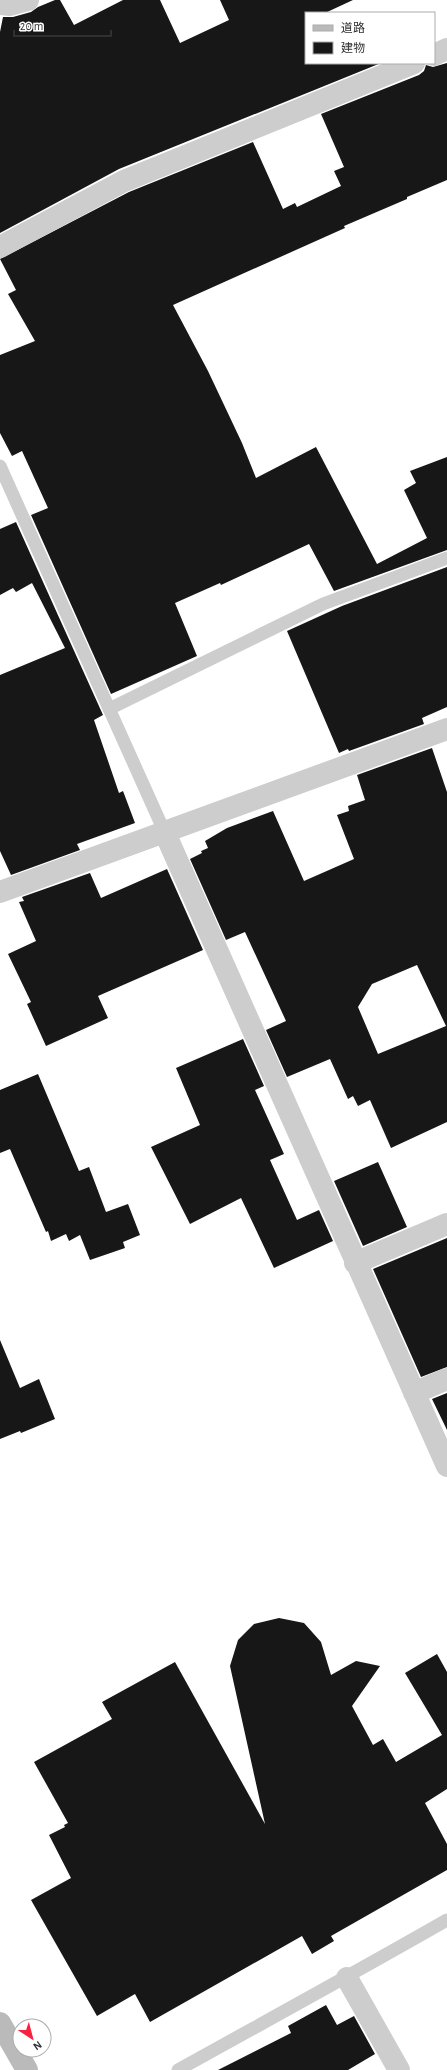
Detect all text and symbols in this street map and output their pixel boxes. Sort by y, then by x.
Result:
scale bar [14,12,111,38]
legend [305,12,435,64]
text: 20 m [20,20,43,32]
text: 道路 [341,21,365,34]
text: 建物 [341,41,365,54]
north arrow [12,2018,52,2058]
text: N [31,2039,44,2052]

